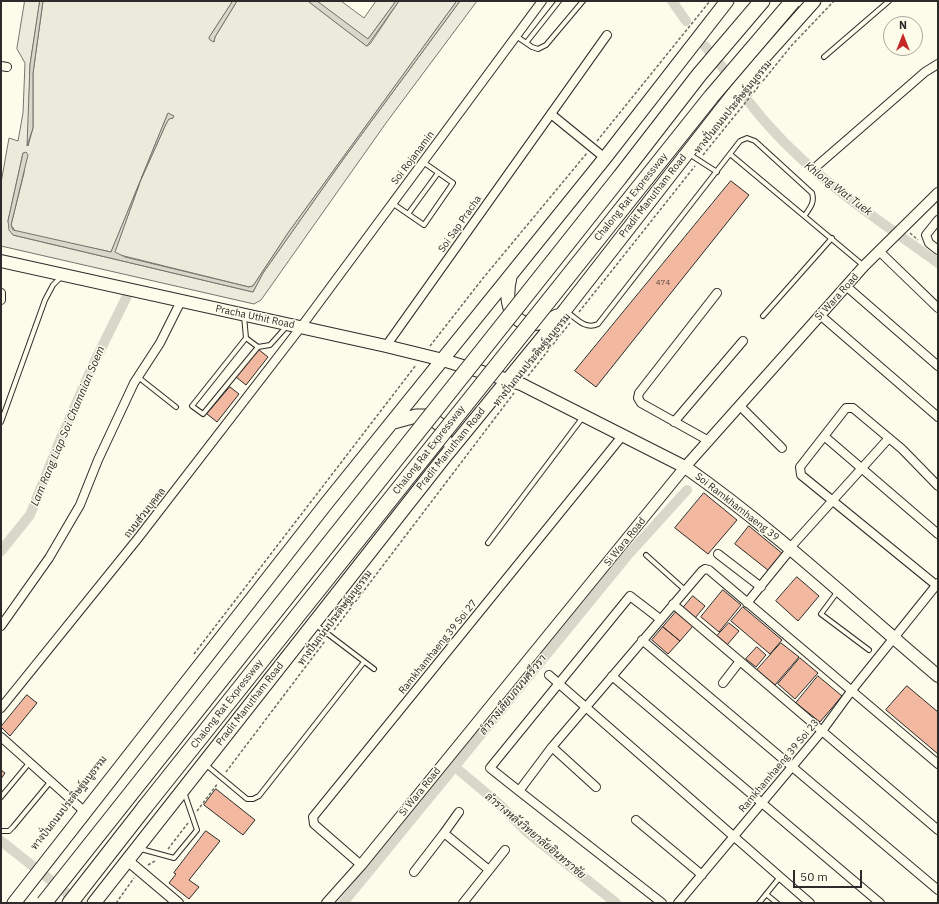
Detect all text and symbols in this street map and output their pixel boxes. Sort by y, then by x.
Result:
north arrow [883,16,923,56]
text: N [899,18,907,32]
street label: ทางปั่นถนนประดิษฐ์มนูธรรม [692,58,774,156]
street label: Soi Rojanamin [389,129,437,187]
street label: Chalong Rat Expressway [592,151,670,243]
street label: Pradit Manutham Road [617,152,689,240]
water label: Khlong Wat Tuek [802,159,874,219]
street label: Soi Sap Pracha [436,193,484,255]
street label: Si Wara Road [813,271,861,323]
house number: 474 [656,278,670,288]
street label: Pracha Uthit Road [214,303,296,331]
street label: ทางปั่นถนนประดิษฐ์มนูธรรม [491,311,573,409]
water label: Lam Rang Liap Soi Chamnian Soem [28,344,108,508]
street label: Chalong Rat Expressway [391,403,467,497]
street label: Pradit Manutham Road [414,405,488,493]
street label: Soi Ramkhamhaeng 39 [693,470,781,544]
street label: ถนนส่วนบุคคล [122,486,168,540]
street label: Si Wara Road [602,515,648,569]
street label: ทางปั่นถนนประดิษฐ์มนูธรรม [295,568,375,668]
street label: Ramkhamhaeng 39 Soi 27 [396,597,480,697]
water label: ลำรางเลียบถนนศรีวรา [477,652,549,738]
street label: Chalong Rat Expressway [189,657,265,751]
street label: Pradit Manutham Road [214,660,286,748]
street label: Ramkhamhaeng 39 Soi 23 [737,717,821,815]
street label: ทางปั่นถนนประดิษฐ์มนูธรรม [29,754,109,852]
street label: Si Wara Road [397,765,443,819]
water label: ลำรางหลังวิทยาลัยอินทราชัย [482,790,588,882]
scale bar [795,862,864,888]
text: 50 m [800,869,828,884]

